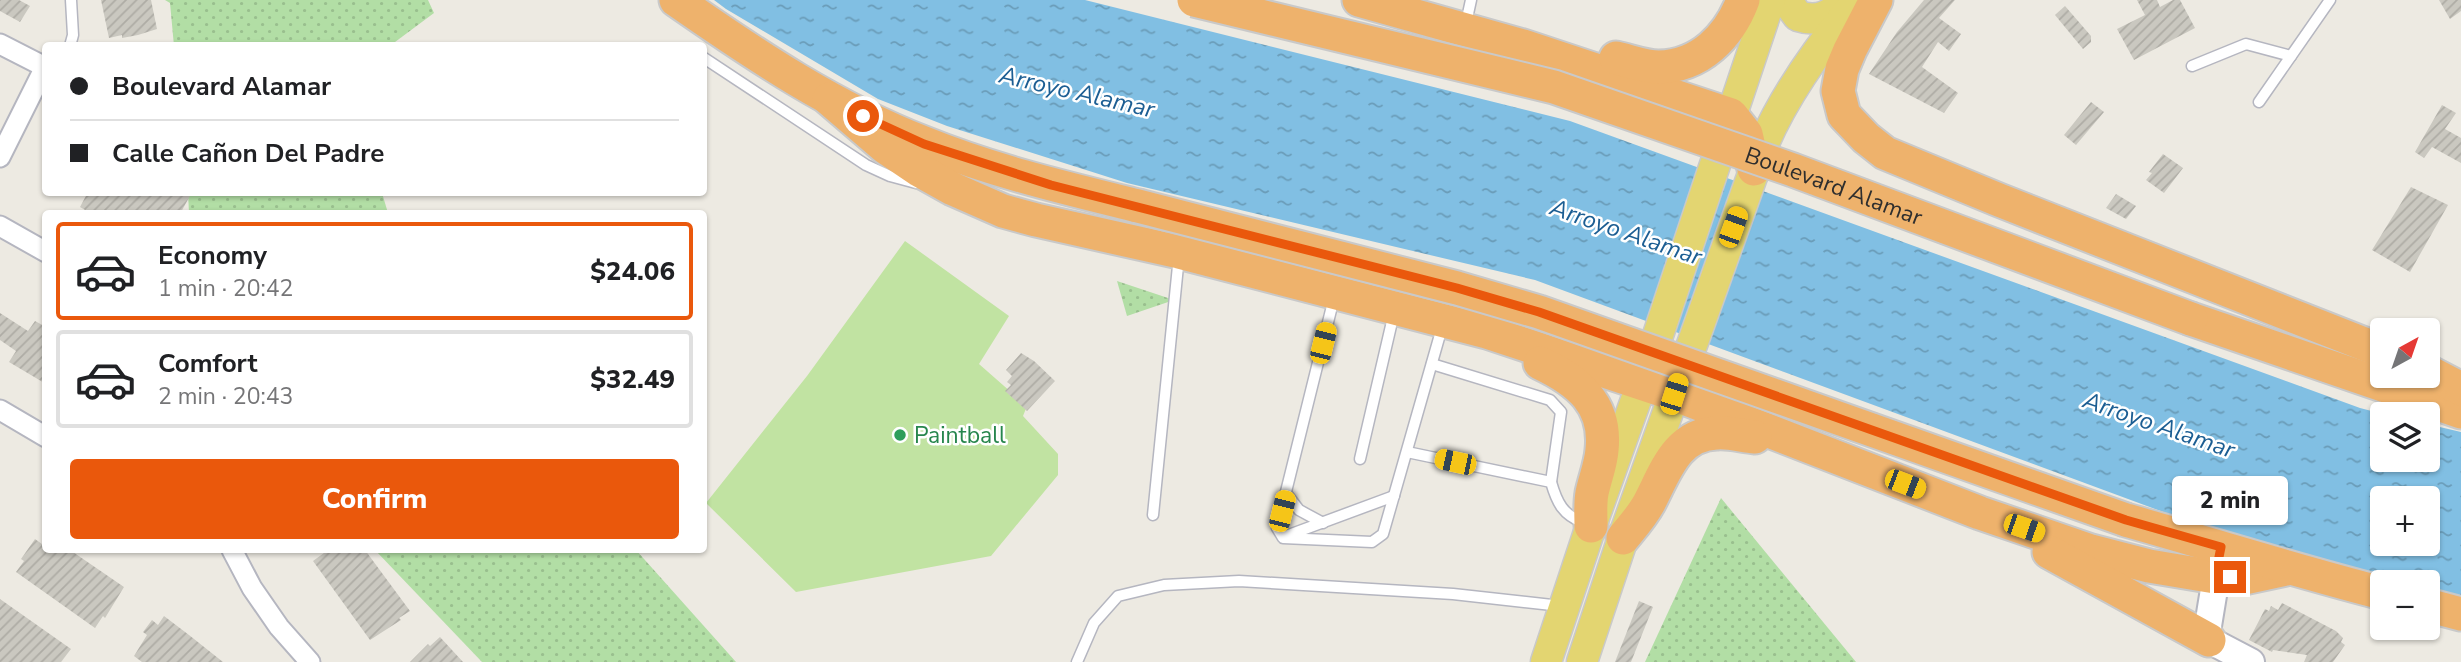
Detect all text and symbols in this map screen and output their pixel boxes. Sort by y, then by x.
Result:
water label: Arroyo Alamar [995,58,1159,126]
text: Boulevard Alamar [112,69,331,104]
route start [847,100,879,132]
text: Calle Cañon Del Padre [112,136,384,171]
street label: Boulevard Alamar [1741,139,1928,233]
water label: Arroyo Alamar [1545,191,1707,273]
car [1716,204,1751,250]
text: Economy [158,238,267,273]
icon: car [74,240,137,303]
text: $24.06 [590,254,675,289]
text: 1 min · 20:42 [158,273,293,304]
north arrow [2370,318,2440,388]
map controls [2370,318,2440,640]
car [1308,320,1339,366]
text: Comfort [158,346,258,381]
icon: car [74,348,137,411]
text: $32.49 [590,362,675,397]
car [1658,371,1691,417]
text: 2 min · 20:43 [158,381,293,412]
water label: Arroyo Alamar [2078,384,2240,466]
button: layers [2370,402,2440,472]
place label: Paintball [914,420,1006,451]
marker: Paintball [892,427,908,443]
car [1433,447,1478,477]
button: Confirm [70,459,679,539]
car [1882,467,1929,501]
callout: 2 min [2172,476,2288,524]
text: 2 min [2200,485,2260,516]
button: + [2370,486,2440,556]
car [1267,488,1298,534]
car [2001,511,2048,545]
route end [2214,561,2246,593]
button: − [2370,570,2440,640]

